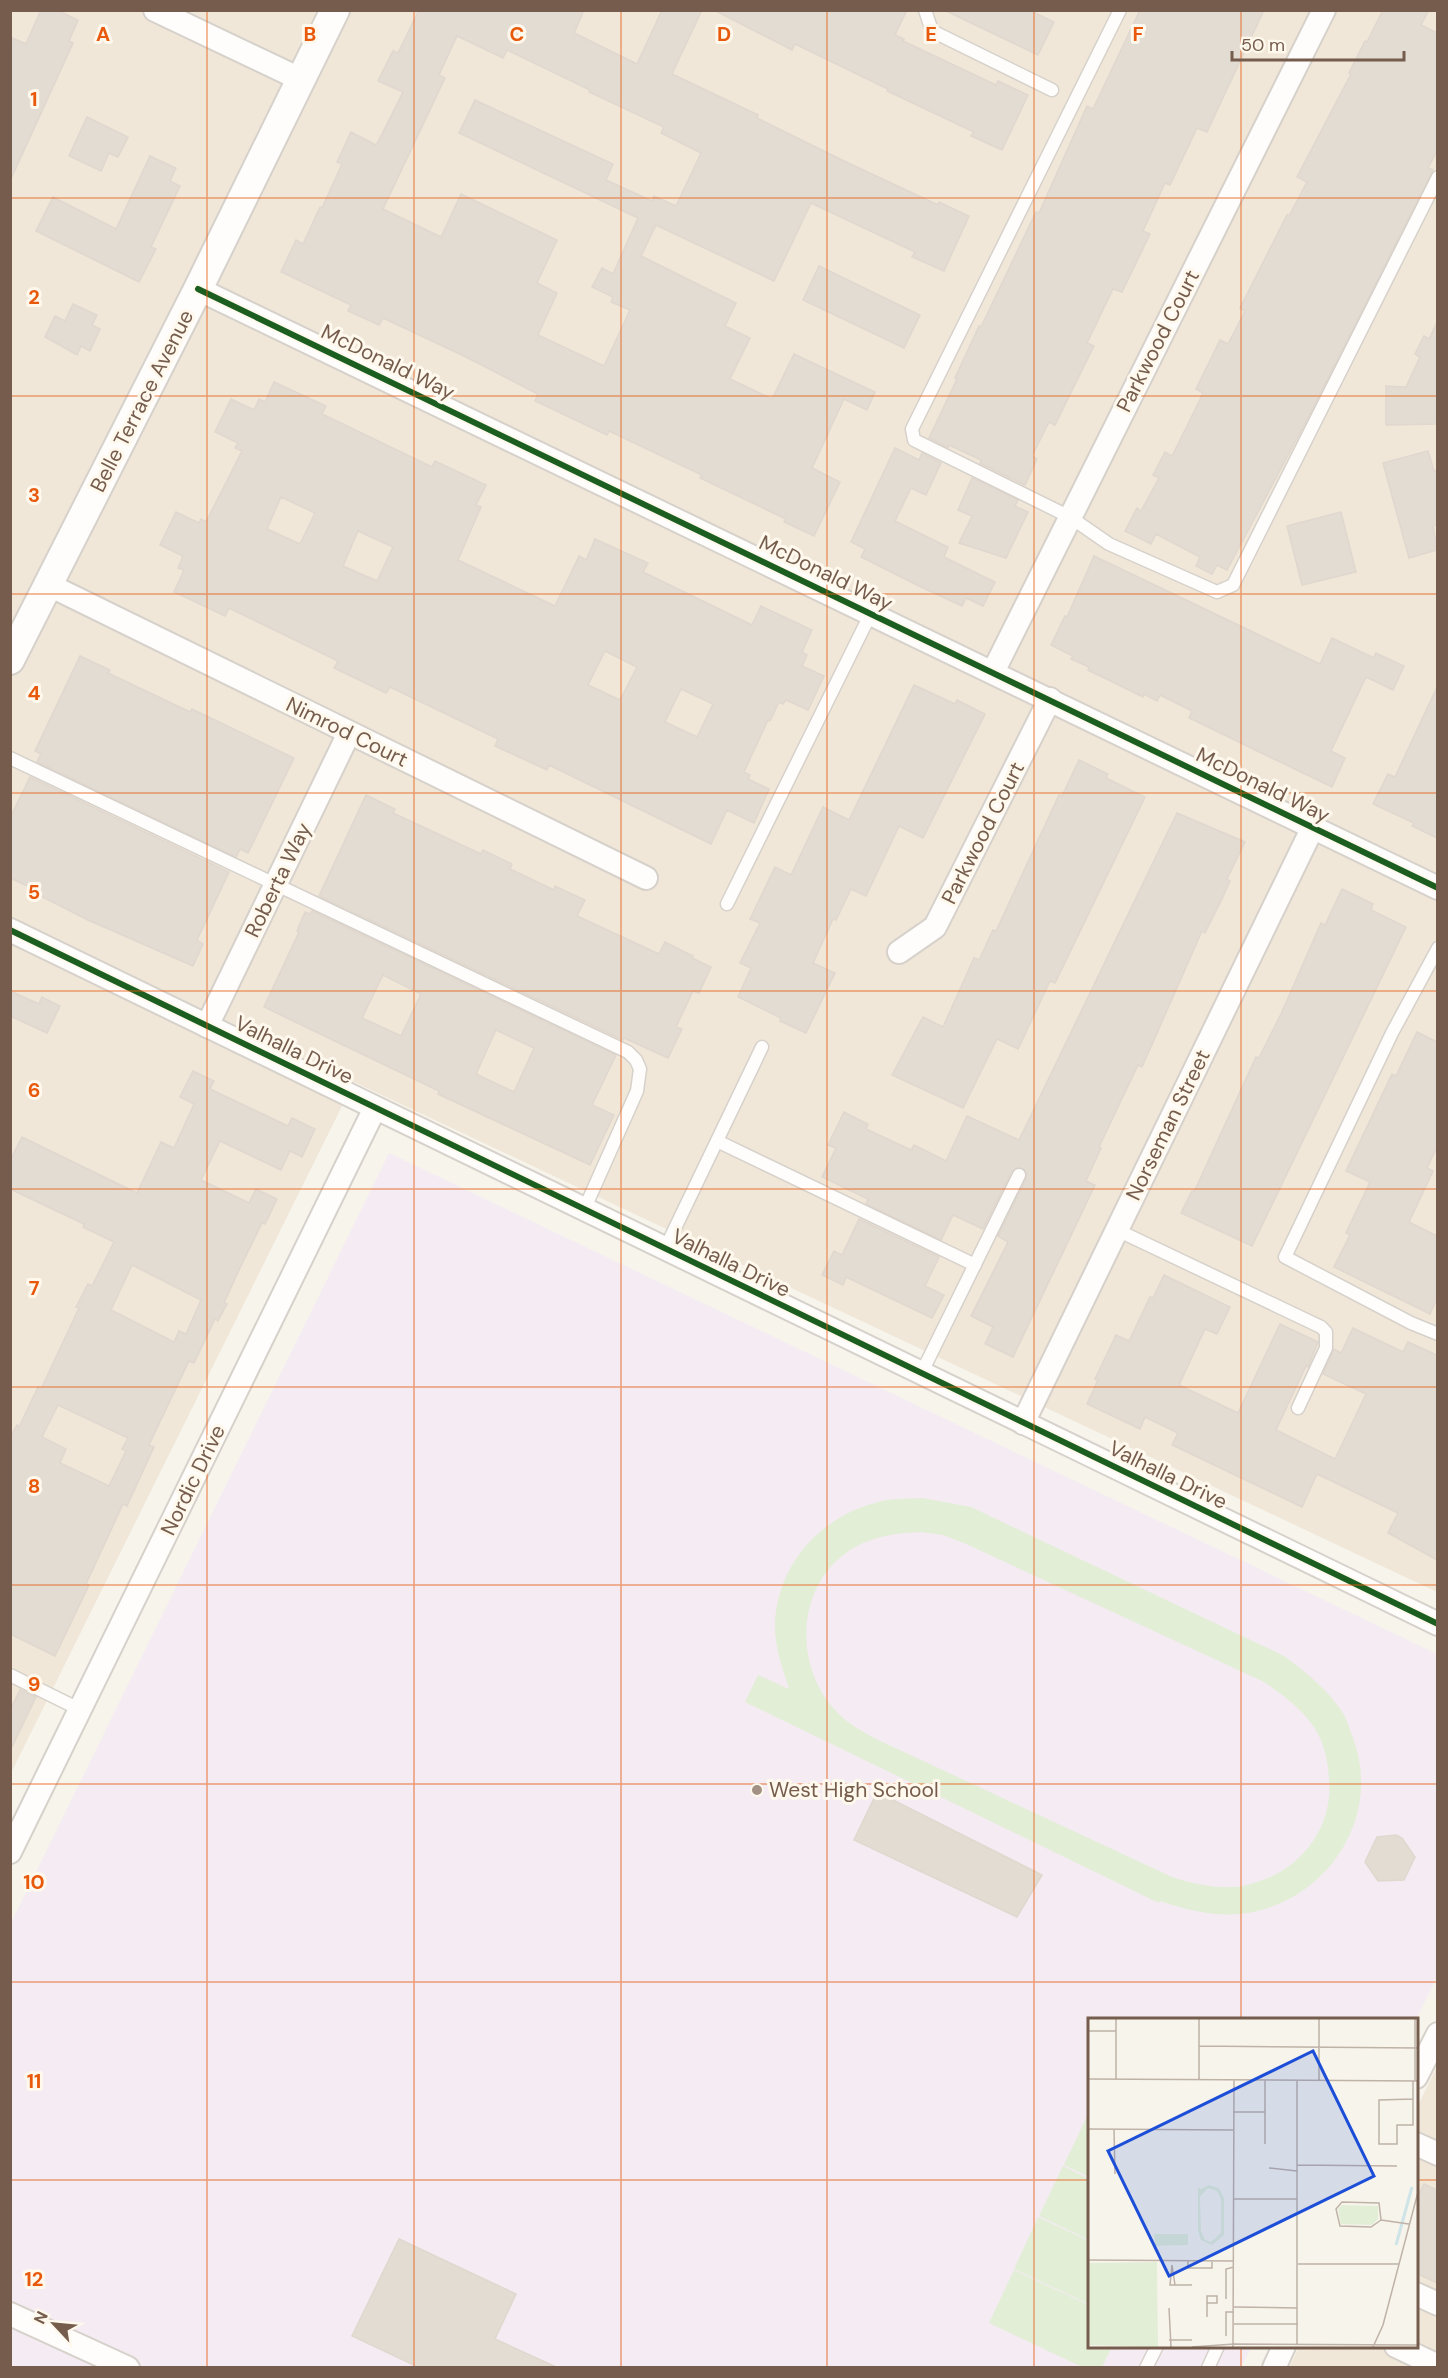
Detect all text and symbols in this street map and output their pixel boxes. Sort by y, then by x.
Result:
text: A [96,21,110,47]
text: B [304,21,316,47]
text: C [510,21,524,47]
text: D [717,21,731,47]
text: E [925,21,937,47]
text: F [1132,21,1144,47]
scale bar [1232,24,1404,62]
text: 50 m [1241,33,1285,57]
text: 1 [30,86,38,112]
street label: Parkwood Court [1110,265,1206,417]
text: 2 [28,284,40,310]
street label: Belle Terrace Avenue [84,305,200,497]
street label: McDonald Way [316,318,460,407]
text: 3 [28,482,40,508]
street label: McDonald Way [754,529,898,618]
text: 4 [28,680,41,706]
street label: Nimrod Court [281,690,413,774]
street label: McDonald Way [1191,741,1335,830]
street label: Parkwood Court [935,757,1031,909]
street label: Roberta Way [238,818,318,942]
text: 5 [28,879,40,905]
street label: Valhalla Drive [230,1009,358,1091]
street label: Norseman Street [1119,1045,1217,1205]
text: 6 [28,1077,40,1103]
street label: Valhalla Drive [667,1222,795,1304]
text: 7 [29,1275,40,1301]
street label: Nordic Drive [154,1420,232,1540]
street label: Valhalla Drive [1104,1434,1232,1516]
text: 8 [28,1473,40,1499]
text: 9 [28,1671,40,1697]
place label: West High School [769,1776,939,1804]
marker: West High School [750,1783,764,1797]
text: 10 [23,1869,45,1895]
inset map [1088,2018,1418,2348]
text: 11 [27,2068,41,2094]
text: 12 [25,2266,43,2292]
north arrow [24,2294,84,2354]
text: N [29,2308,53,2327]

